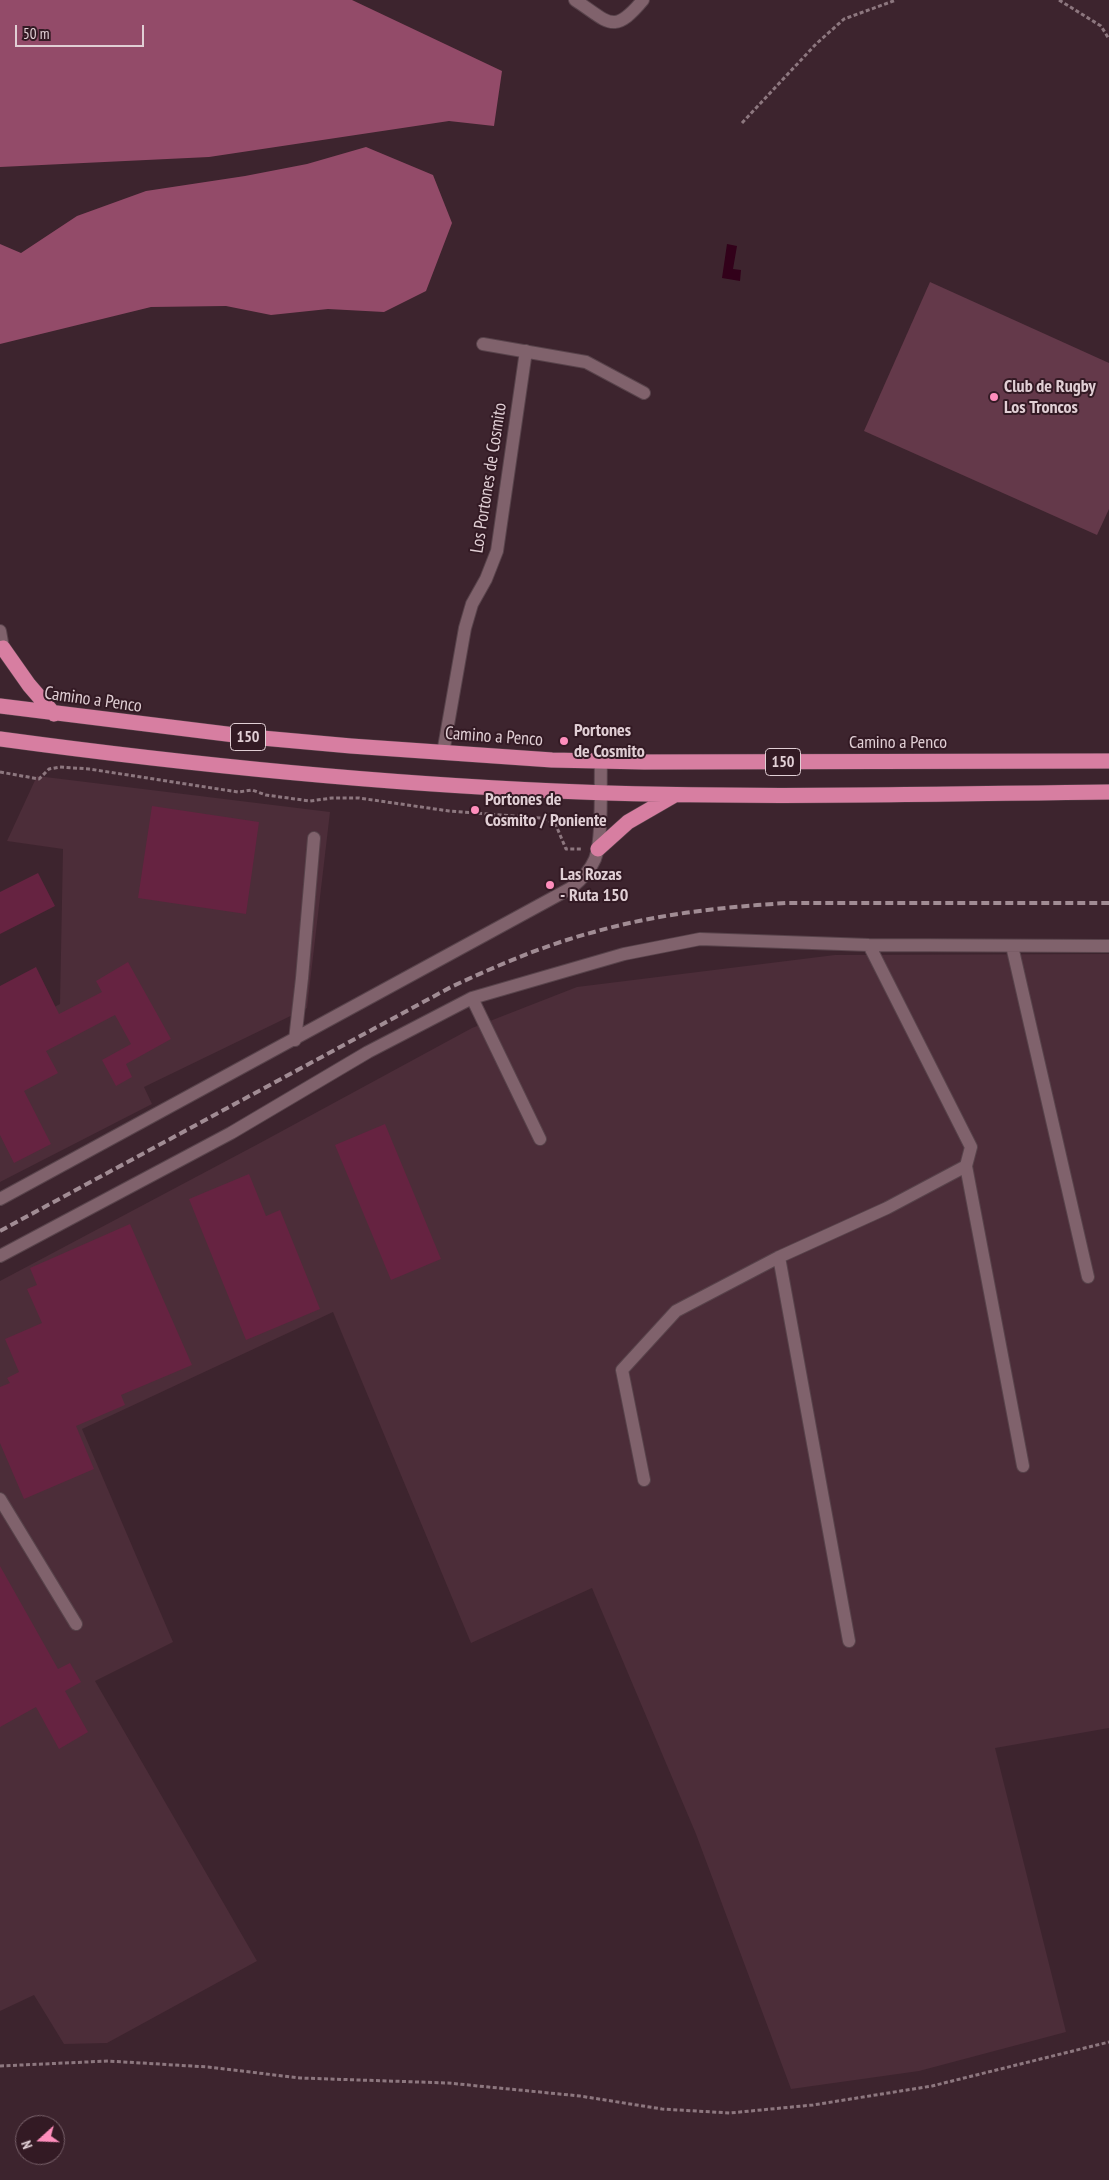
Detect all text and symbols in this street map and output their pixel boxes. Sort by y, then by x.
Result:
scale bar [18,15,146,47]
text: 50 m [23,24,49,43]
place label: Club de Rugby Los Troncos [1004,376,1096,418]
marker: Club de Rugby Los Troncos [988,391,1000,403]
street label: Los Portones de Cosmito [466,401,512,555]
street label: Camino a Penco [43,682,143,718]
place label: Portones de Cosmito [574,720,645,762]
street label: Camino a Penco [444,723,544,751]
road number: 150 [230,724,266,750]
street label: Camino a Penco [849,732,947,754]
marker: Portones de Cosmito [558,735,570,747]
road number: 150 [766,749,800,776]
place label: Portones de Cosmito / Poniente [485,789,607,832]
marker: Portones de Cosmito / Poniente [469,804,481,816]
place label: Las Rozas - Ruta 150 [560,864,628,906]
marker: Las Rozas - Ruta 150 [544,879,556,891]
north arrow [15,2115,65,2165]
text: N [17,2138,37,2151]

